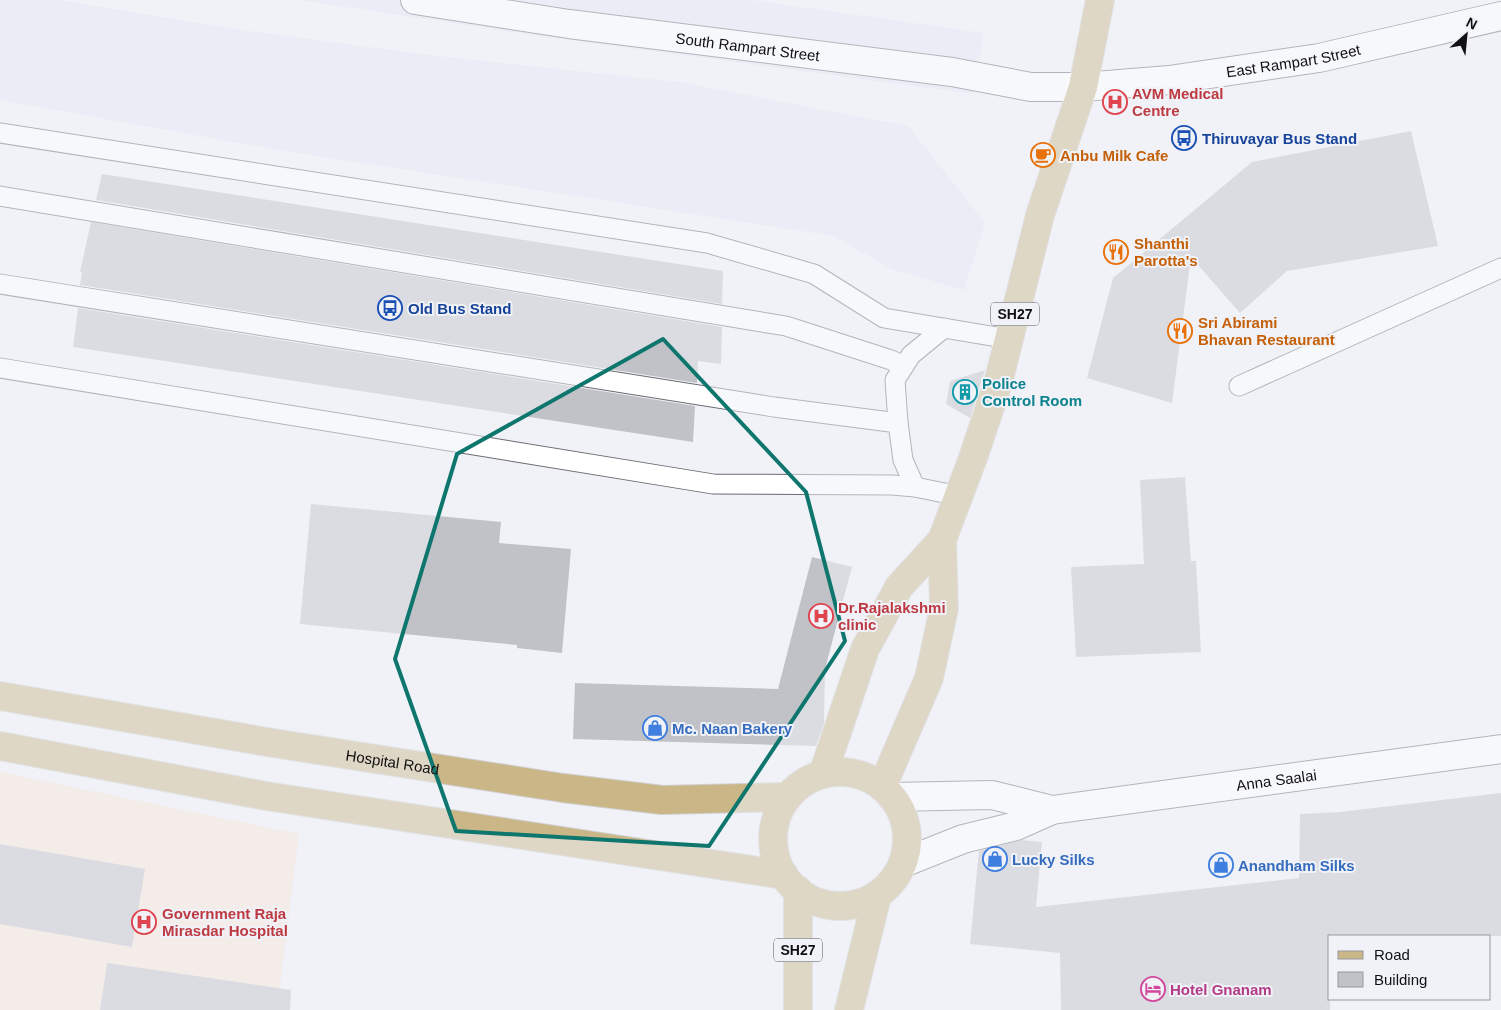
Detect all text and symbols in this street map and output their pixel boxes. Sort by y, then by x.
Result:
north arrow [1441,10,1491,60]
text: N [1464,14,1480,33]
street label: South Rampart Street [675,29,822,64]
street label: East Rampart Street [1225,40,1363,80]
place label: AVM Medical Centre [1132,85,1223,119]
hospital icon: AVM Medical Centre [1102,89,1128,115]
bus stop icon: Thiruvayar Bus Stand [1171,125,1197,151]
place label: Thiruvayar Bus Stand [1202,130,1357,147]
cafe icon: Anbu Milk Cafe [1030,142,1056,168]
place label: Anbu Milk Cafe [1060,147,1168,164]
place label: Shanthi Parotta's [1134,235,1198,269]
restaurant icon: Shanthi Parotta's [1103,239,1129,265]
bus stop icon: Old Bus Stand [377,295,403,321]
place label: Old Bus Stand [408,300,511,317]
road number: SH27 [991,302,1039,326]
place label: Sri Abirami Bhavan Restaurant [1198,314,1335,348]
restaurant icon: Sri Abirami Bhavan Restaurant [1167,318,1193,344]
place label: Police Control Room [982,375,1082,409]
building icon: Police Control Room [952,379,978,405]
place label: Dr.Rajalakshmi clinic [838,599,946,633]
hospital icon: Dr.Rajalakshmi clinic [808,603,834,629]
shop icon: Mc. Naan Bakery [642,715,668,741]
place label: Mc. Naan Bakery [672,720,793,737]
street label: Hospital Road [345,746,440,777]
street label: Anna Saalai [1235,766,1318,793]
shop icon: Lucky Silks [982,846,1008,872]
place label: Lucky Silks [1012,851,1095,868]
shop icon: Anandham Silks [1208,852,1234,878]
place label: Anandham Silks [1238,857,1355,874]
place label: Government Raja Mirasdar Hospital [162,905,288,939]
hospital icon: Government Raja Mirasdar Hospital [131,909,157,935]
legend [1328,935,1491,1000]
road number: SH27 [774,938,822,962]
text: Road [1374,946,1410,963]
text: Building [1374,971,1427,988]
hotel icon: Hotel Gnanam [1140,976,1166,1002]
place label: Hotel Gnanam [1170,981,1272,998]

